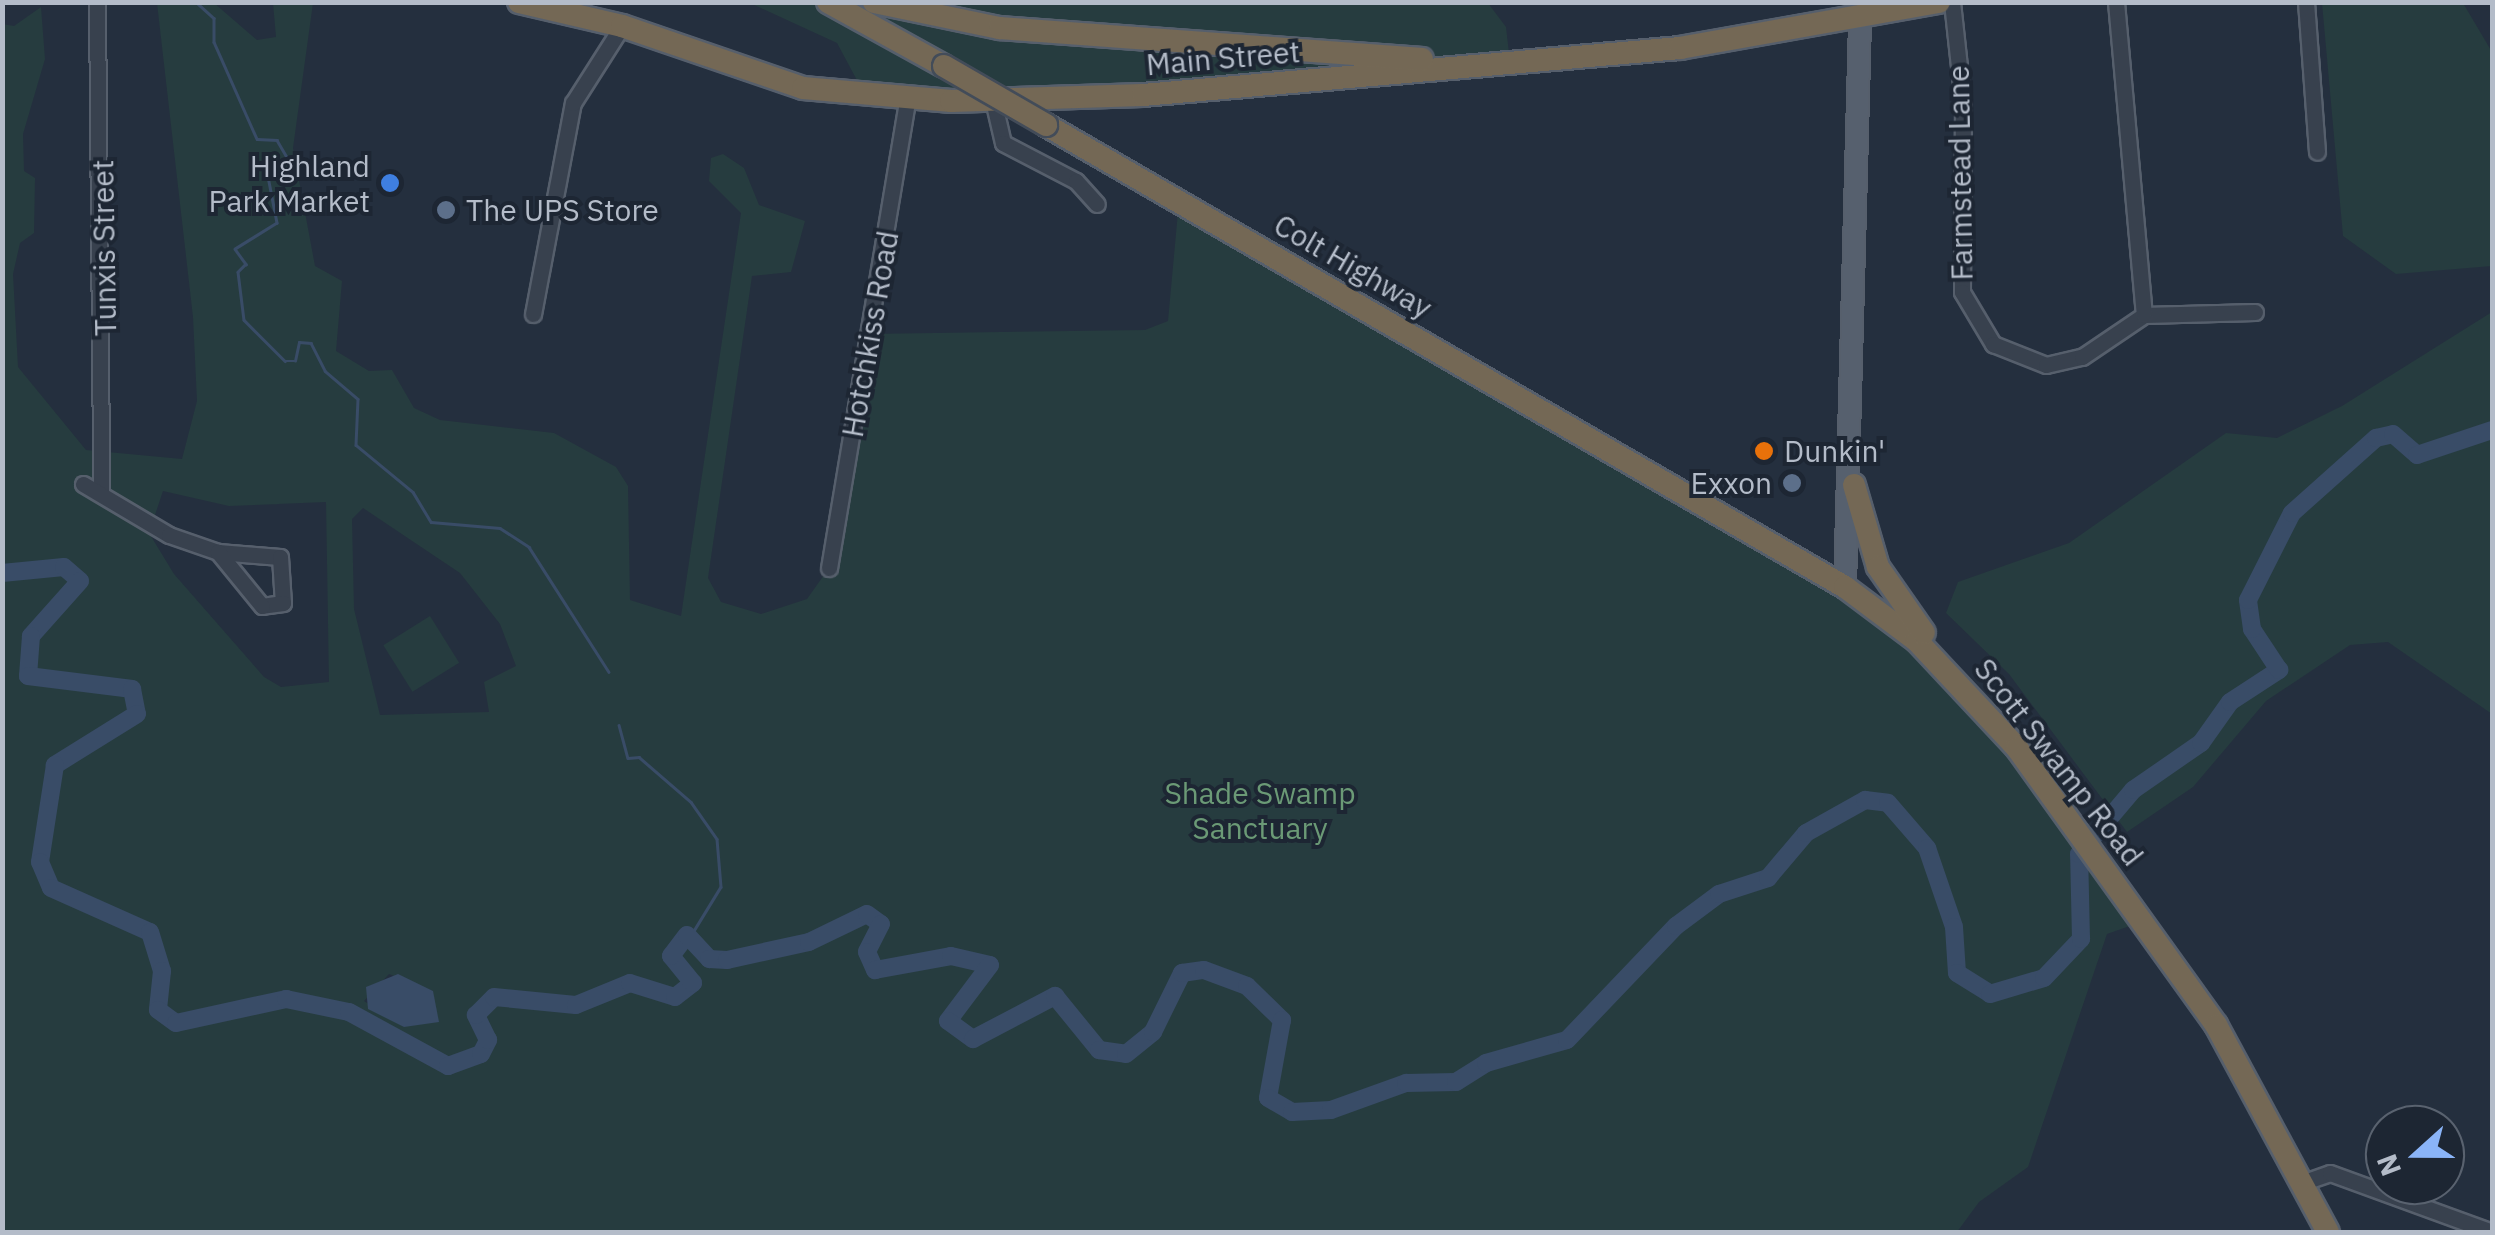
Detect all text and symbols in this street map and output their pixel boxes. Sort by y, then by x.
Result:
street label: Main Street [1145,33,1301,83]
street label: Farmstead Lane [1940,65,1980,281]
place label: Highland Park Market [209,148,370,218]
street label: Tunxis Street [84,159,124,337]
marker: Highland Park Market [379,172,401,194]
place label: The UPS Store [466,192,659,228]
marker: The UPS Store [435,199,457,221]
street label: Colt Highway [1268,206,1438,326]
street label: Hotchkiss Road [834,228,906,440]
place label: Dunkin' [1784,433,1885,469]
marker: Dunkin' [1753,440,1775,462]
place label: Exxon [1691,465,1772,501]
marker: Exxon [1781,472,1803,494]
street label: Scott Swamp Road [1967,651,2151,873]
park label: Shade Swamp Sanctuary [1164,775,1356,846]
north arrow [2365,1105,2465,1205]
text: N [2367,1149,2409,1181]

